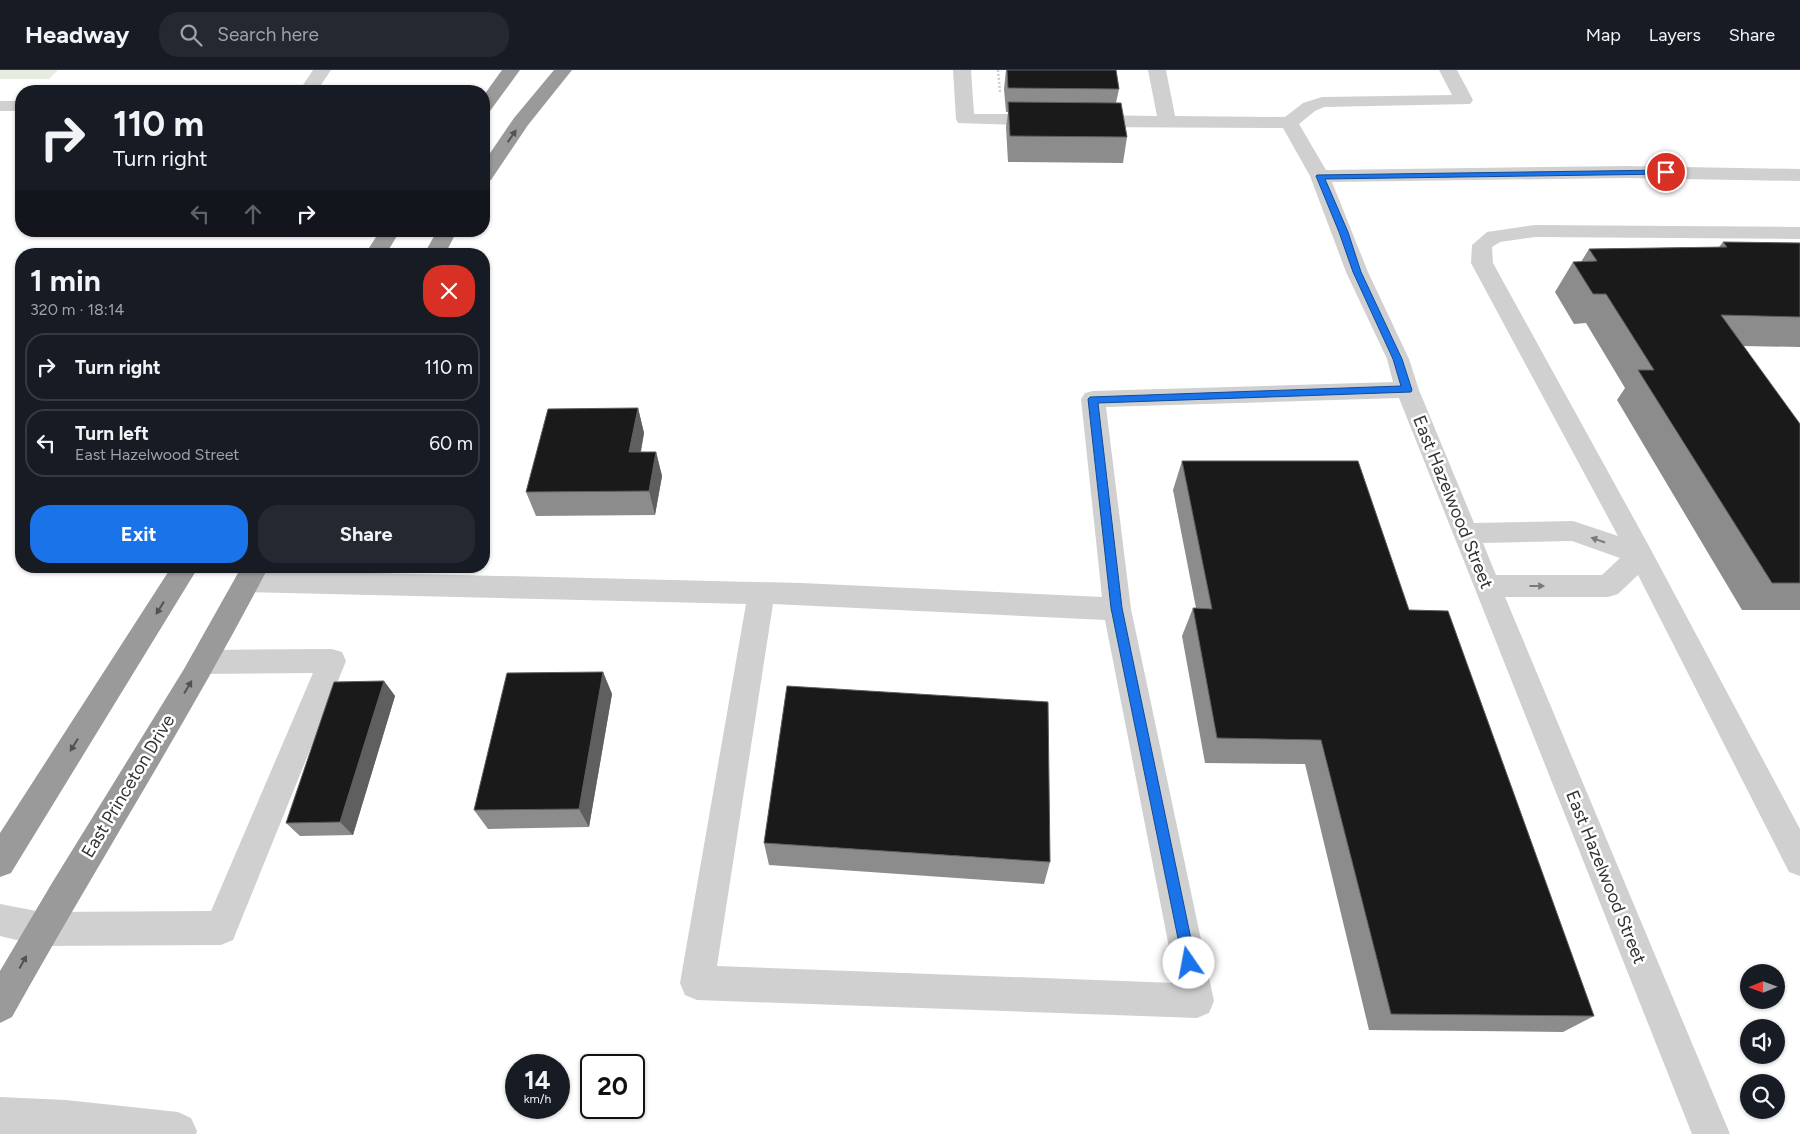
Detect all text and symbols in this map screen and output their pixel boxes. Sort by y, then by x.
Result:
search box [159,12,509,57]
text: Headway [25,20,129,49]
icon: search [177,21,205,49]
text: Search here [217,23,319,46]
text: Map [1586,24,1621,46]
text: Layers [1649,24,1701,46]
text: Share [1729,24,1775,46]
text: 110 m [113,103,204,145]
icon: right [30,105,95,170]
one-way arrow [507,129,517,143]
text: Turn right [113,145,208,172]
pin [1645,151,1687,193]
icon: arrive [1652,158,1680,186]
icon: left [186,200,214,228]
icon: ahead [239,200,267,228]
icon: right [292,200,320,228]
text: 1 min [30,262,101,299]
button: close [423,265,475,317]
text: 320 m · 18:14 [30,300,124,319]
icon: right [32,353,60,381]
text: Turn right [75,356,161,379]
text: 110 m [424,356,473,379]
street label: East Hazelwood Street [1408,412,1498,592]
text: Turn left [75,422,149,445]
icon: left [32,429,60,457]
text: 60 m [429,432,473,455]
text: East Hazelwood Street [75,445,239,464]
button: Exit [30,505,248,563]
button: Share [258,505,475,563]
one-way arrow [1590,536,1605,544]
one-way arrow [1529,582,1545,590]
one-way arrow [156,601,165,614]
one-way arrow [183,681,192,694]
street label: East Princeton Drive [77,710,179,862]
one-way arrow [69,739,79,752]
street label: East Hazelwood Street [1561,787,1651,967]
position arrow [1162,936,1214,988]
one-way arrow [19,955,28,969]
north arrow [1740,964,1785,1009]
map controls [1740,964,1785,1119]
button: sound [1740,1019,1785,1064]
speed limit sign: 20 [580,1054,645,1119]
text: 14 [524,1065,551,1095]
button: search [1740,1074,1785,1119]
text: km/h [524,1092,551,1106]

